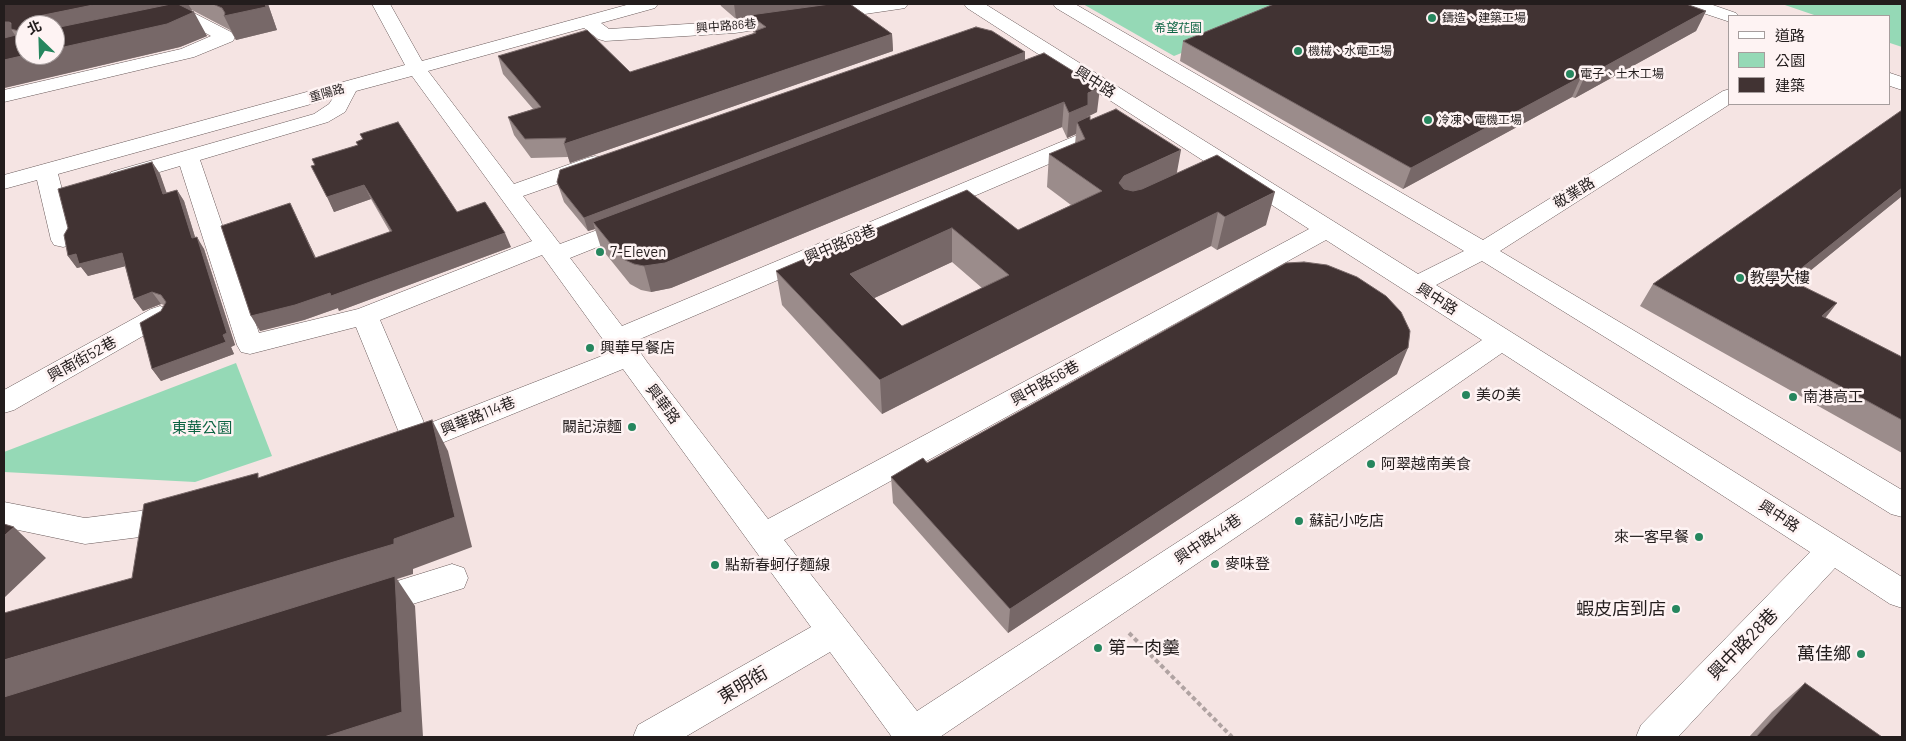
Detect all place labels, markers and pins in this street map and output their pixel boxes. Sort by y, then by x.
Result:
place label: 鑄造、建築工場 [1442,11,1526,25]
marker: 鑄造、建築工場 [1426,12,1438,24]
place label: 機械、水電工場 [1308,44,1392,58]
marker: 機械、水電工場 [1292,45,1304,57]
place label: 電子、土木工場 [1580,67,1664,81]
marker: 電子、土木工場 [1564,68,1576,80]
place label: 冷凍、電機工場 [1438,113,1522,127]
marker: 冷凍、電機工場 [1422,114,1434,126]
place label: 7-Eleven [610,243,666,261]
marker: 7-Eleven [594,246,606,258]
place label: 教學大樓 [1750,269,1810,287]
marker: 教學大樓 [1734,272,1746,284]
place label: 興華早餐店 [600,339,675,357]
marker: 興華早餐店 [584,342,596,354]
place label: 美の美 [1476,386,1521,404]
place label: 南港高工 [1803,388,1863,406]
marker: 美の美 [1460,389,1472,401]
marker: 南港高工 [1787,391,1799,403]
place label: 闞記涼麵 [562,418,622,436]
marker: 闞記涼麵 [626,421,638,433]
place label: 阿翠越南美食 [1381,455,1471,473]
marker: 阿翠越南美食 [1365,458,1377,470]
place label: 蘇記小吃店 [1309,512,1384,530]
marker: 蘇記小吃店 [1293,515,1305,527]
place label: 來一客早餐 [1614,528,1689,546]
marker: 來一客早餐 [1693,531,1705,543]
place label: 麥味登 [1225,555,1270,573]
place label: 點新春蚵仔麵線 [725,556,830,574]
marker: 麥味登 [1209,558,1221,570]
marker: 點新春蚵仔麵線 [709,559,721,571]
place label: 蝦皮店到店 [1576,598,1666,620]
marker: 蝦皮店到店 [1670,603,1682,615]
place label: 第一肉羹 [1108,637,1180,659]
marker: 第一肉羹 [1092,642,1104,654]
place label: 萬佳鄉 [1797,643,1851,665]
marker: 萬佳鄉 [1855,648,1867,660]

